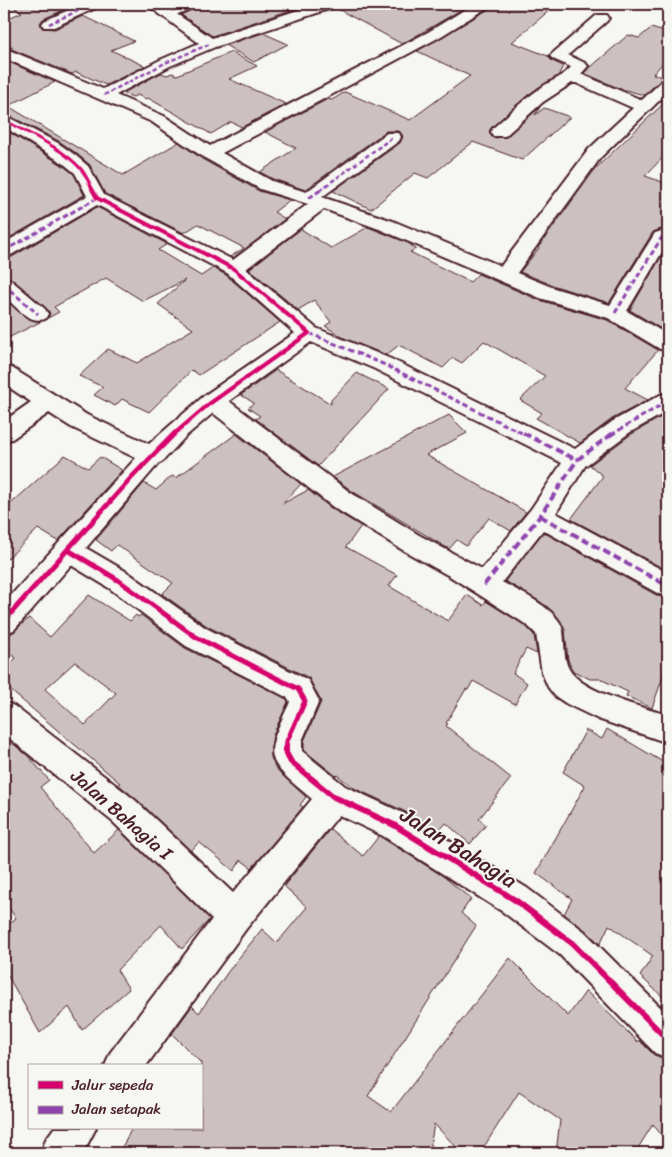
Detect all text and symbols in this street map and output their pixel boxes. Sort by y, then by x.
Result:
street label: Jalan Bahagia I [62,760,181,869]
street label: Jalan Bahagia [391,795,525,899]
legend [28,1064,202,1130]
text: Jalur sepeda [71,1072,154,1098]
text: Jalan setapak [71,1096,161,1122]

